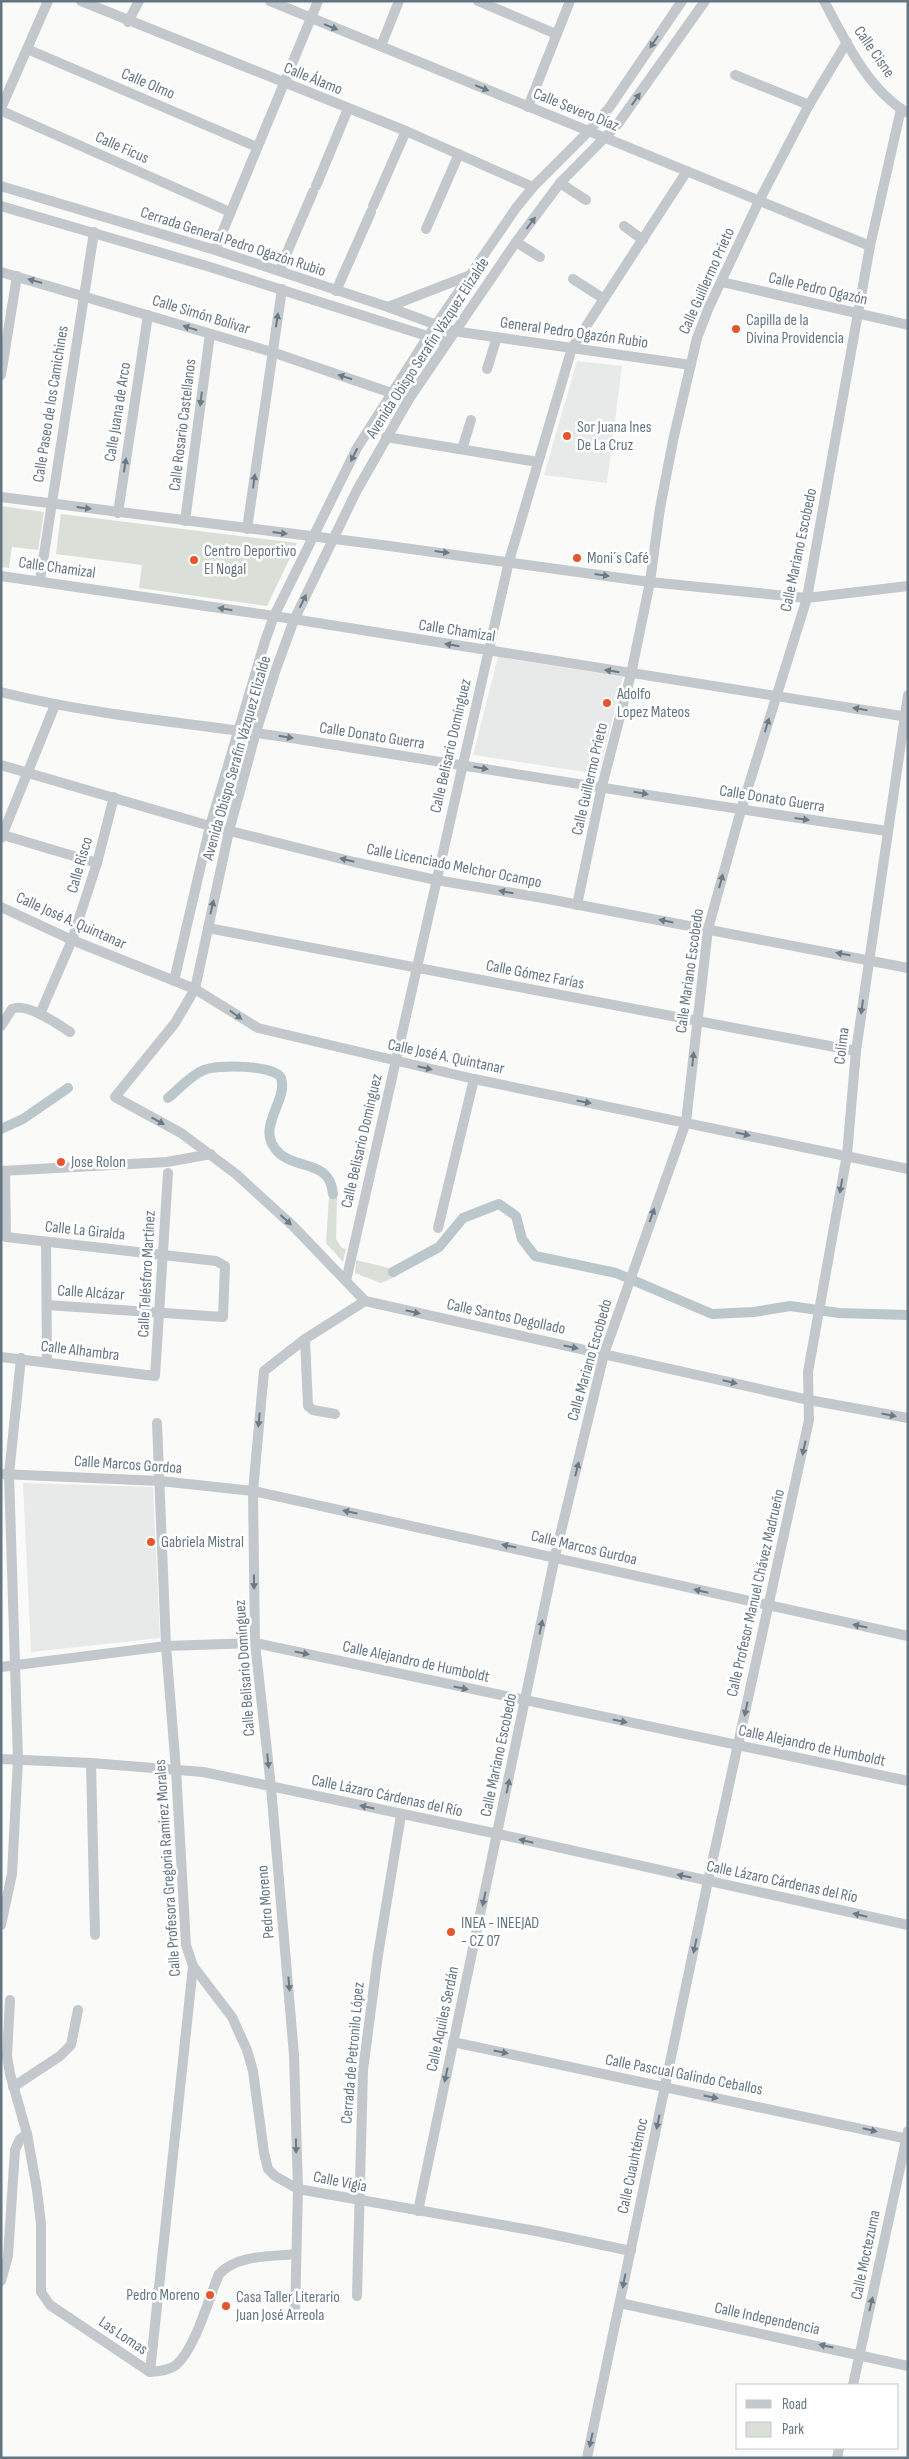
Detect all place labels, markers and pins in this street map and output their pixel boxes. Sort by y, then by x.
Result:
place label: Capilla de la Divina Providencia [746,311,844,348]
marker: Capilla de la Divina Providencia [730,323,742,335]
place label: Sor Juana Ines De La Cruz [577,418,652,455]
marker: Sor Juana Ines De La Cruz [561,430,573,442]
place label: Centro Deportivo El Nogal [204,542,296,579]
place label: Moni´s Café [587,549,649,568]
marker: Moni´s Café [571,552,583,564]
marker: Centro Deportivo El Nogal [188,554,200,566]
place label: Adolfo Lopez Mateos [616,685,690,722]
marker: Adolfo Lopez Mateos [601,697,613,709]
place label: Jose Rolon [70,1153,126,1172]
marker: Jose Rolon [55,1156,67,1168]
place label: Gabriela Mistral [161,1533,244,1552]
marker: Gabriela Mistral [145,1536,157,1548]
place label: INEA - INEEJAD - CZ 07 [461,1914,539,1951]
marker: INEA - INEEJAD - CZ 07 [445,1926,457,1938]
place label: Pedro Moreno [126,2286,200,2305]
place label: Casa Taller Literario Juan José Arreola [235,2288,340,2325]
marker: Pedro Moreno [204,2289,216,2301]
marker: Casa Taller Literario Juan José Arreola [220,2300,232,2312]

